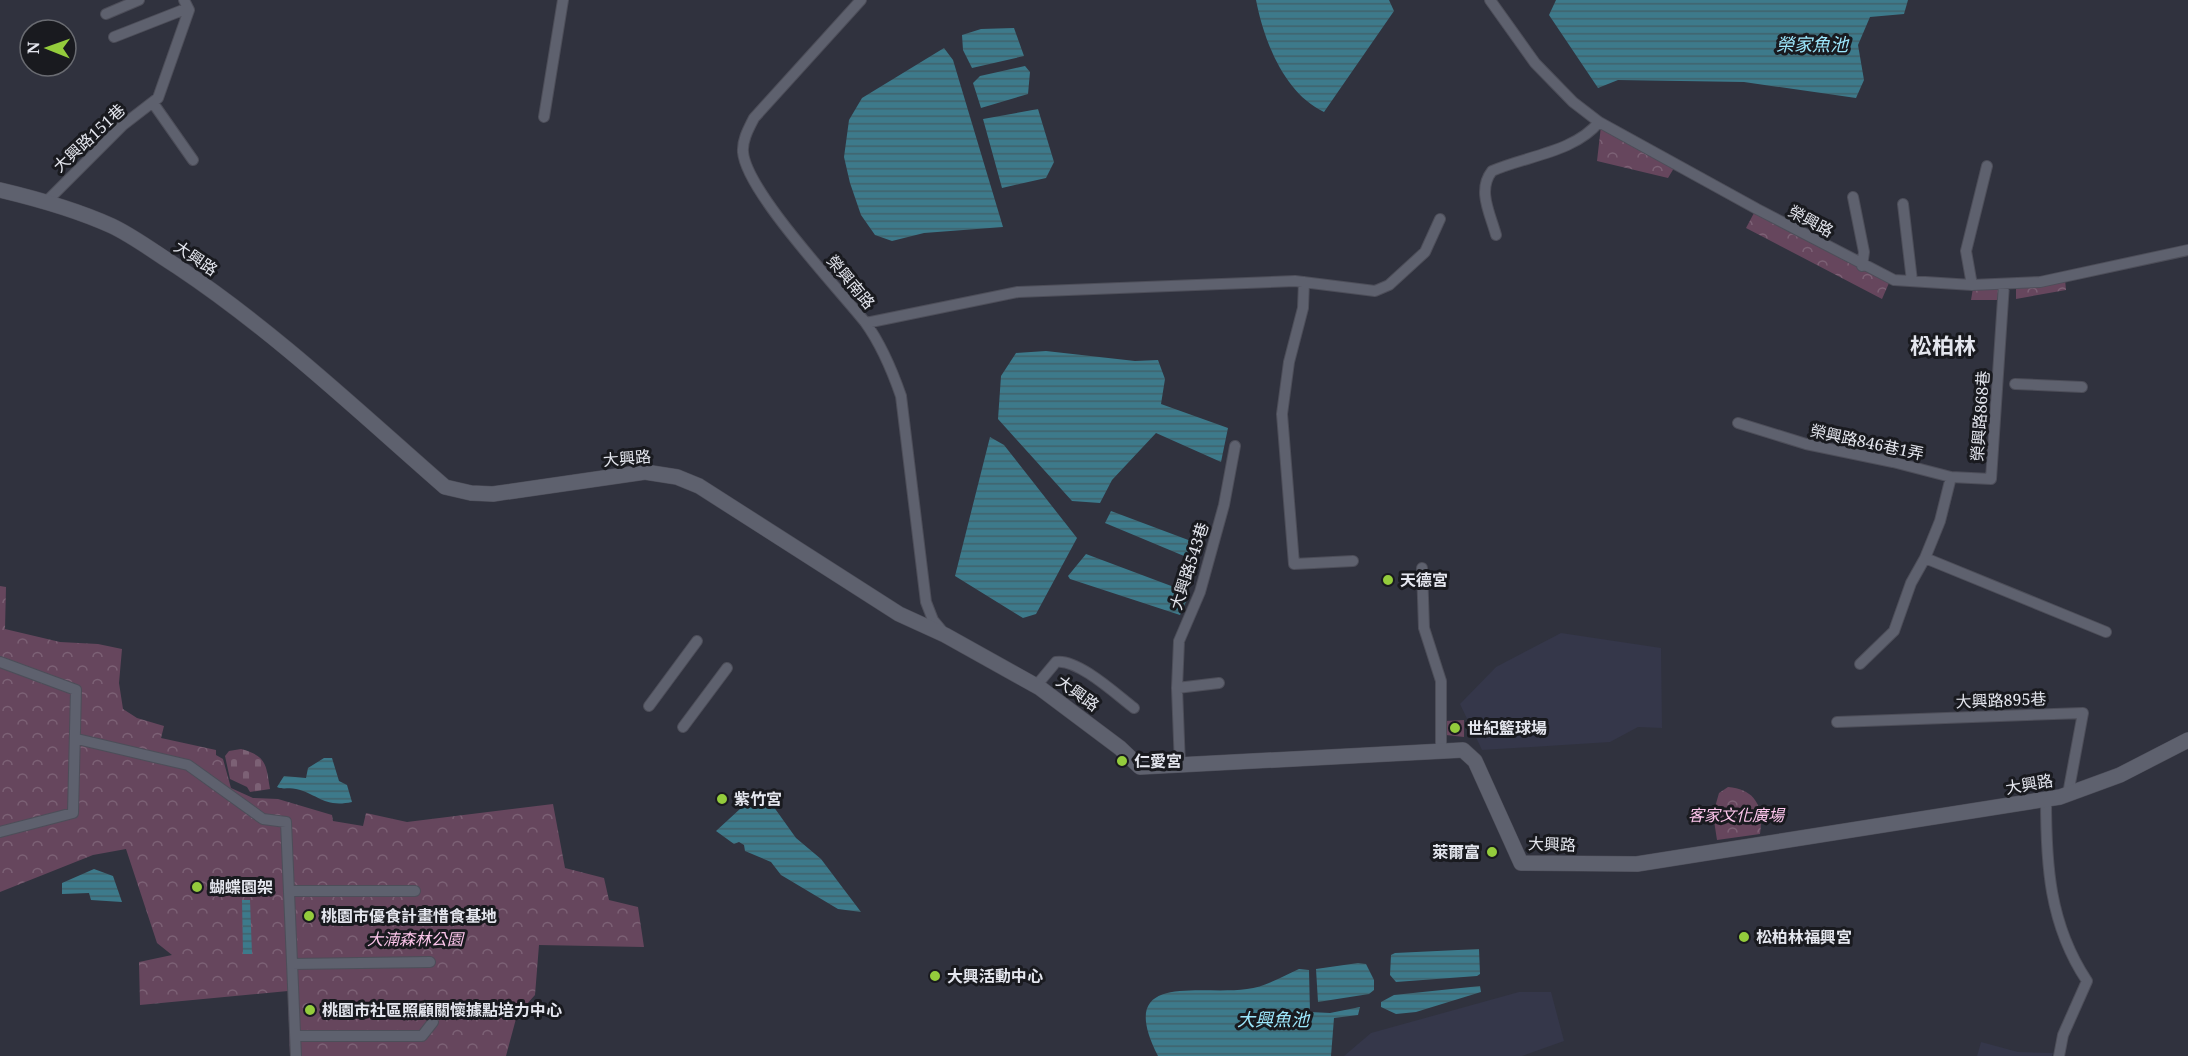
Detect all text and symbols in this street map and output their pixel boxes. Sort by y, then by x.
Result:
north arrow [18,18,78,78]
water label: 榮家魚池 [1776,32,1850,56]
text: N [22,41,44,54]
street label: 大興路151巷 [48,99,130,177]
street label: 榮興路 [1785,200,1837,242]
street label: 大興路 [170,235,222,281]
street label: 榮興南路 [822,250,880,314]
district label: 松柏林 [1910,330,1976,360]
street label: 榮興路868巷 [1966,370,1994,462]
street label: 榮興路846巷1弄 [1808,419,1926,465]
street label: 大興路 [602,445,652,471]
street label: 大興路543巷 [1165,519,1213,613]
place label: 天德宮 [1400,569,1448,591]
marker: 天德宮 [1381,573,1395,587]
street label: 大興路 [1052,670,1104,716]
street label: 大興路895巷 [1955,687,2047,713]
place label: 世紀籃球場 [1467,717,1547,739]
marker: 世紀籃球場 [1448,721,1462,735]
place label: 仁愛宮 [1134,750,1182,772]
marker: 仁愛宮 [1115,754,1129,768]
street label: 大興路 [2003,769,2055,799]
place label: 紫竹宮 [734,788,782,810]
marker: 紫竹宮 [715,792,729,806]
park label: 客家文化廣場 [1688,804,1786,826]
street label: 大興路 [1528,832,1576,856]
place label: 萊爾富 [1432,841,1480,863]
marker: 萊爾富 [1485,845,1499,859]
place label: 蝴蝶園架 [209,876,273,898]
marker: 蝴蝶園架 [190,880,204,894]
place label: 桃園市優食計畫惜食基地 [321,905,497,927]
marker: 桃園市優食計畫惜食基地 [302,909,316,923]
place label: 松柏林福興宮 [1756,926,1852,948]
park label: 大湳森林公園 [367,928,465,950]
marker: 松柏林福興宮 [1737,930,1751,944]
place label: 大興活動中心 [947,965,1043,987]
marker: 大興活動中心 [928,969,942,983]
place label: 桃園市社區照顧關懷據點培力中心 [322,999,562,1021]
marker: 桃園市社區照顧關懷據點培力中心 [303,1003,317,1017]
water label: 大興魚池 [1237,1007,1311,1031]

